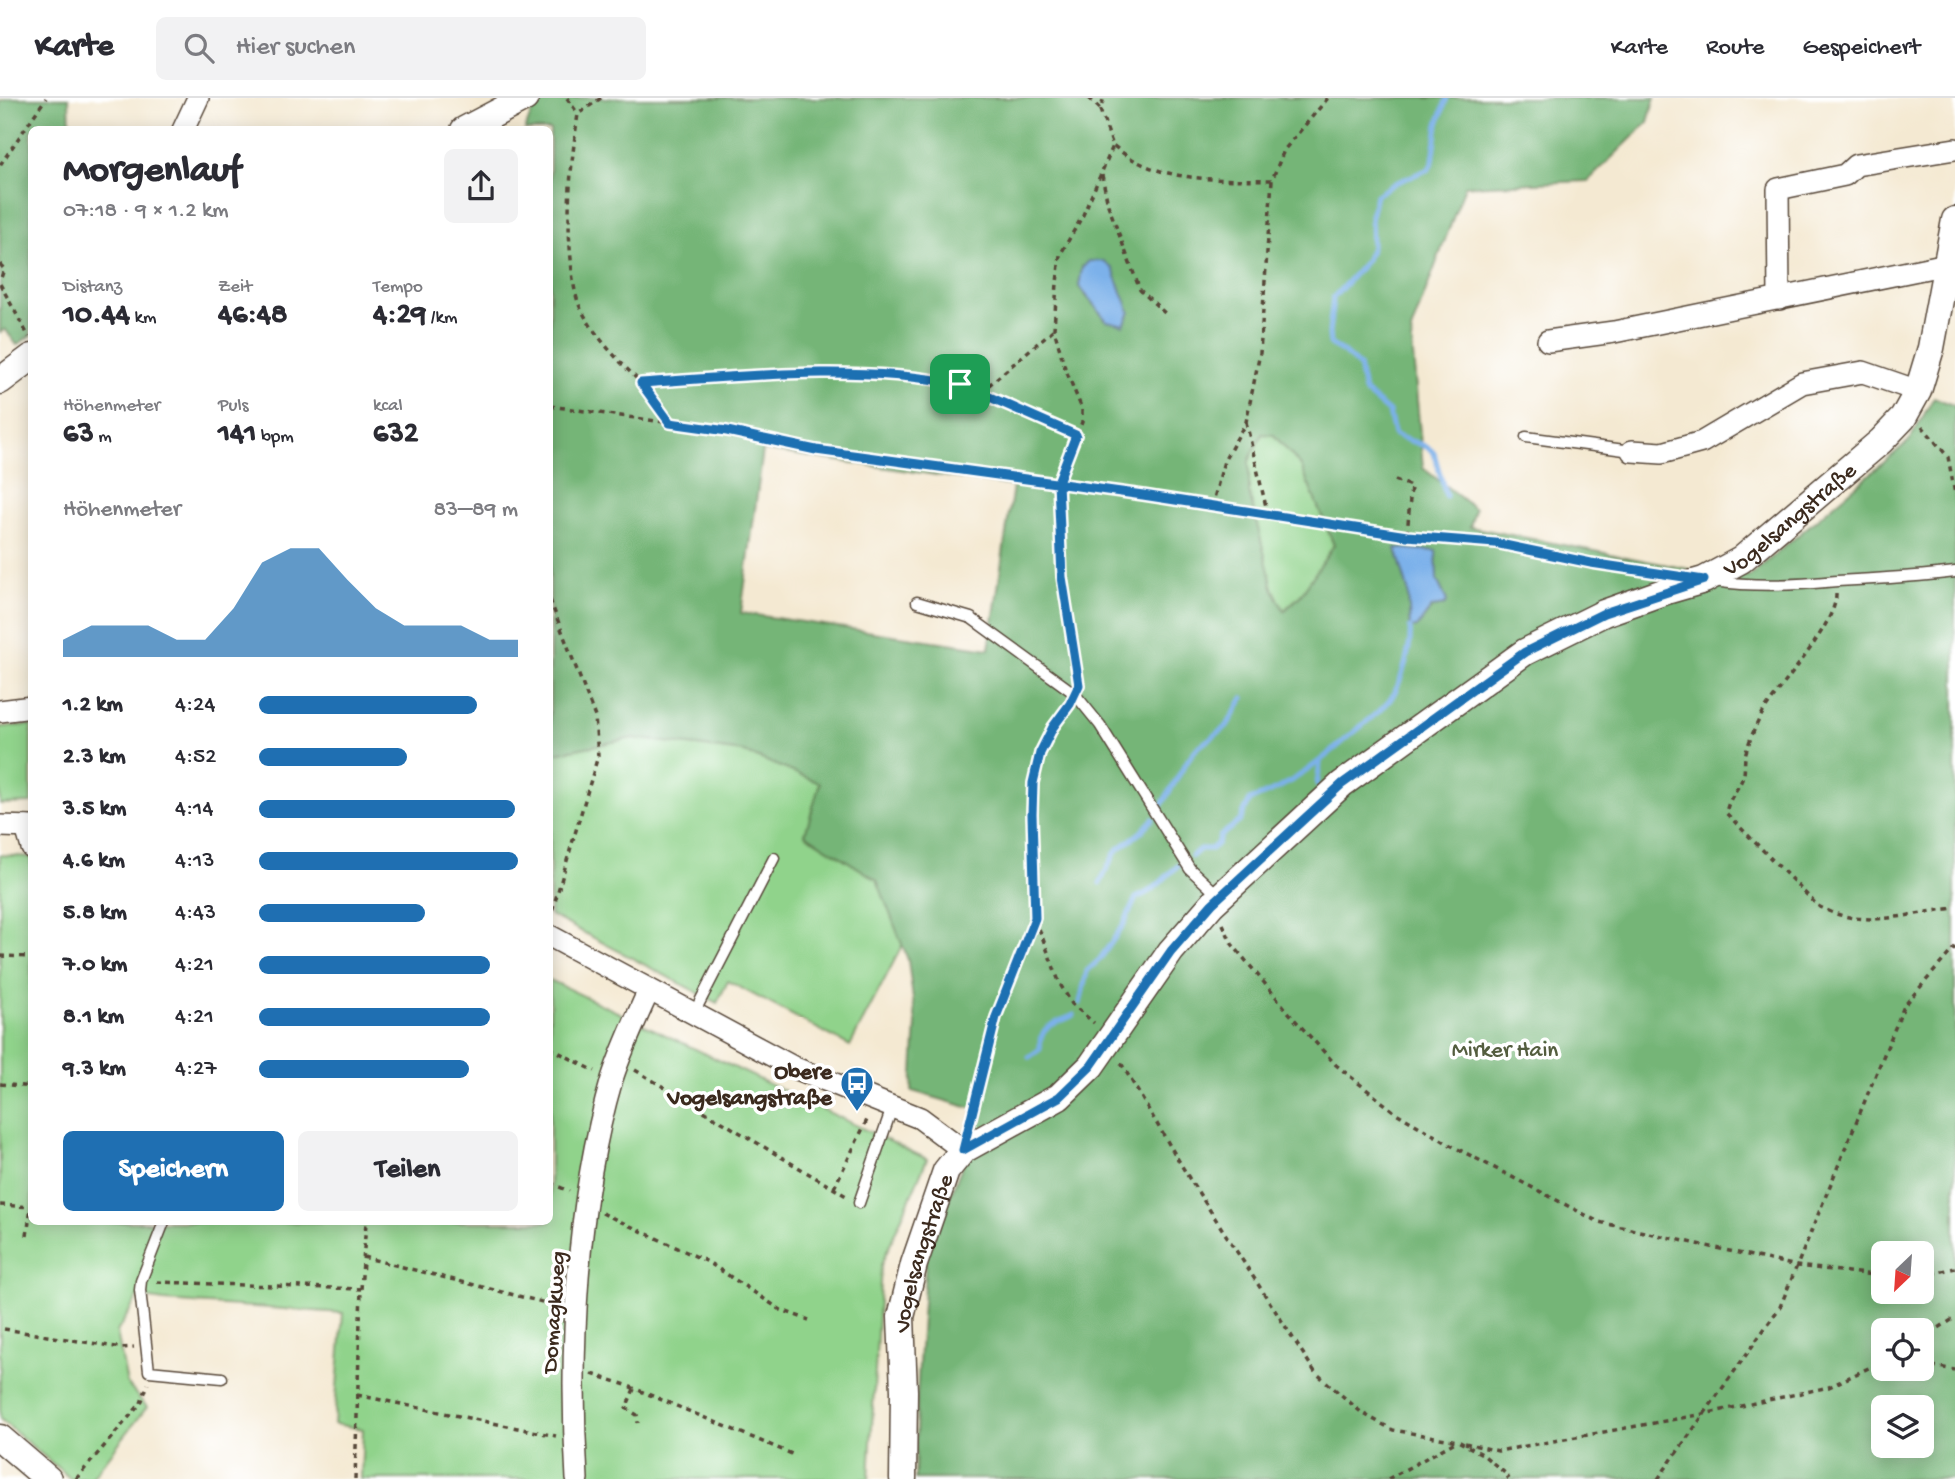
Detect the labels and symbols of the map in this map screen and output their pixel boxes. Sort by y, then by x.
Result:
pin [930,354,990,414]
street label: Vogelsangstraße [1719,457,1864,585]
park label: Mirker Hain [1452,1038,1558,1065]
place label: Obere Vogelsangstraße [666,1060,833,1113]
bus stop icon: Obere Vogelsangstraße [838,1064,876,1113]
street label: Vogelsangstraße [891,1170,961,1334]
north arrow [1871,1241,1934,1304]
street label: Domagkweg [538,1250,573,1376]

